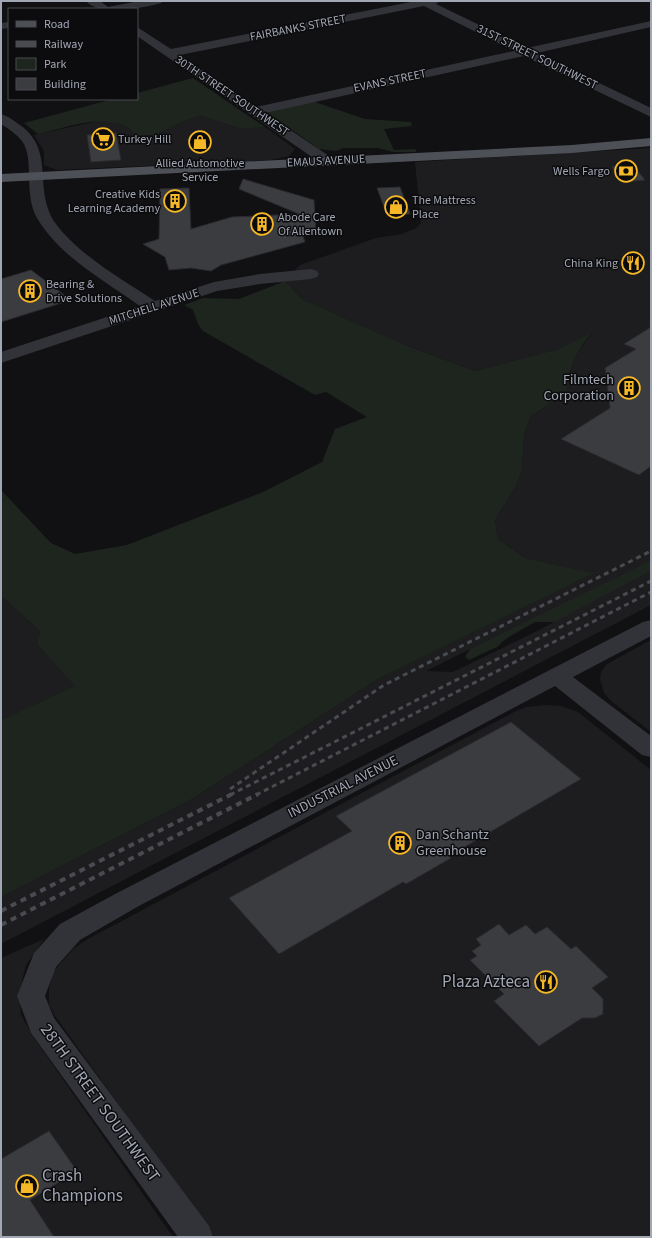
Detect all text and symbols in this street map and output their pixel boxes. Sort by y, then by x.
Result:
legend [8,8,138,100]
street label: FAIRBANKS STREET [249,10,348,46]
text: Road [44,16,70,33]
street label: 31ST STREET SOUTHWEST [474,20,601,94]
text: Railway [44,36,83,53]
street label: 30TH STREET SOUTHWEST [172,51,293,141]
text: Park [44,56,66,73]
street label: EVANS STREET [352,65,428,97]
text: Building [44,76,86,93]
supermarket icon: Turkey Hill [90,126,116,152]
shop icon: Allied Automotive Service [187,129,213,155]
place label: Turkey Hill [118,131,171,148]
street label: EMAUS AVENUE [286,150,366,172]
place label: Allied Automotive Service [156,155,244,186]
bank icon: Wells Fargo [613,158,639,184]
place label: Wells Fargo [553,163,610,180]
place label: Creative Kids Learning Academy [68,186,160,217]
building icon: Creative Kids Learning Academy [162,188,188,214]
place label: The Mattress Place [412,192,476,223]
shop icon: The Mattress Place [383,194,409,220]
place label: Abode Care Of Allentown [278,209,343,240]
building icon: Abode Care Of Allentown [249,211,275,237]
restaurant icon: China King [620,250,646,276]
place label: China King [564,255,618,272]
place label: Bearing & Drive Solutions [46,276,122,307]
building icon: Bearing & Drive Solutions [17,278,43,304]
street label: MITCHELL AVENUE [107,284,201,330]
place label: Filmtech Corporation [543,370,614,406]
building icon: Filmtech Corporation [616,375,642,401]
street label: INDUSTRIAL AVENUE [284,751,402,823]
place label: Dan Schantz Greenhouse [416,825,489,861]
building icon: Dan Schantz Greenhouse [387,830,413,856]
restaurant icon: Plaza Azteca [533,969,559,995]
place label: Plaza Azteca [442,970,530,994]
street label: 28TH STREET SOUTHWEST [34,1019,166,1187]
place label: Crash Champions [42,1164,123,1208]
shop icon: Crash Champions [14,1173,40,1199]

